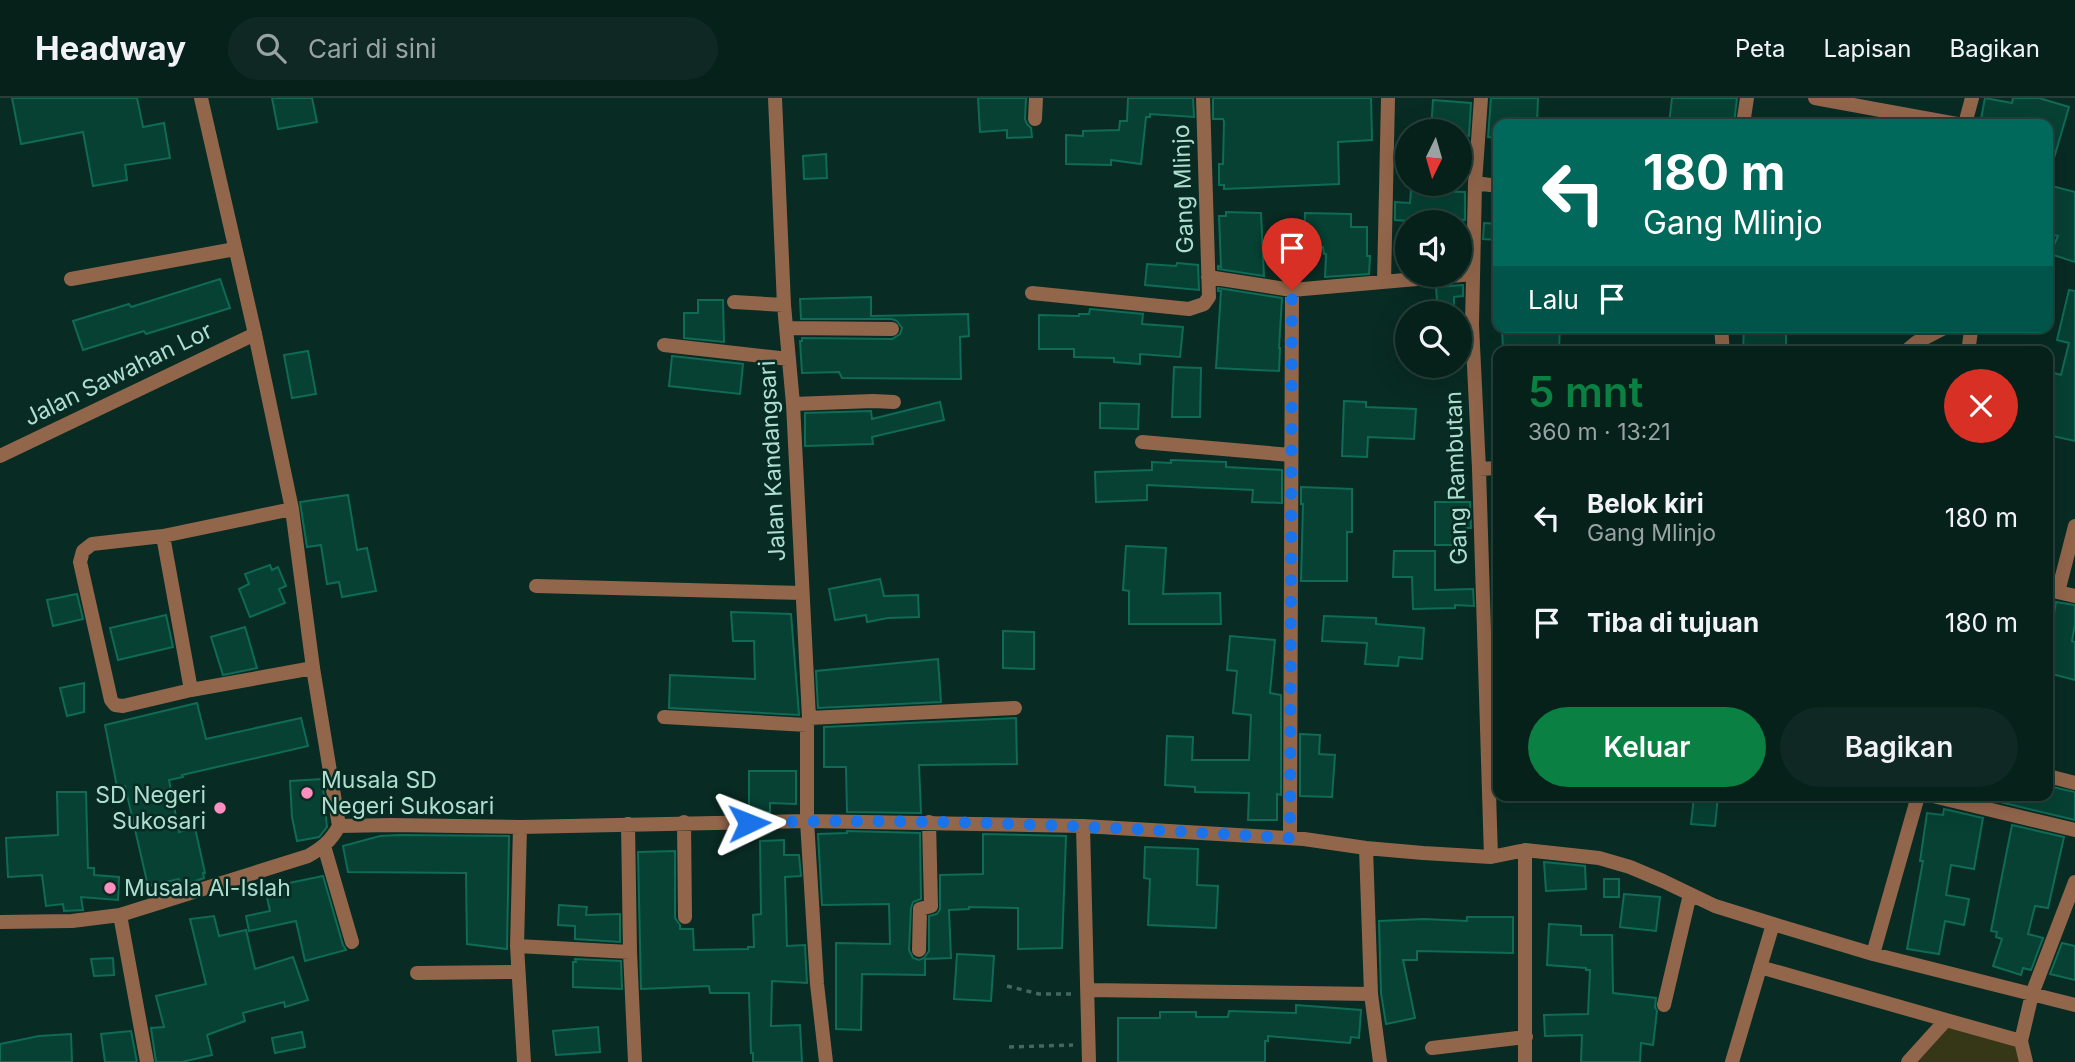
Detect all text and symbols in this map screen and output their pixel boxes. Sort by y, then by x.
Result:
search box [228,17,718,80]
text: Headway [35,28,186,68]
icon: search [252,29,290,67]
text: Cari di sini [308,33,437,64]
text: Peta [1735,34,1786,63]
text: Lapisan [1824,34,1911,63]
text: Bagikan [1949,34,2040,63]
north arrow [1395,119,1472,196]
map controls [1395,119,1472,378]
street label: Gang Mlinjo [1167,124,1199,254]
text: 180 m [1643,143,1785,202]
icon: left [1528,147,1619,238]
text: Gang Mlinjo [1643,203,1823,242]
button: sound [1395,210,1472,287]
pin [1262,218,1322,290]
icon: arrive [1273,229,1311,267]
icon: arrive [1593,280,1631,318]
text: Lalu [1528,284,1579,315]
button: search [1395,301,1472,378]
street label: Jalan Sawahan Lor [19,316,217,432]
street label: Jalan Kandangsari [753,360,791,562]
text: 5 mnt [1528,366,1643,417]
button: close [1944,369,2018,443]
street label: Gang Rambutan [1439,391,1473,565]
text: 360 m · 13:21 [1528,418,1671,446]
text: Belok kiri [1587,488,1704,519]
icon: left [1528,499,1566,537]
text: 180 m [1945,502,2018,533]
text: Gang Mlinjo [1587,519,1716,547]
icon: arrive [1528,604,1566,642]
text: Tiba di tujuan [1587,607,1759,638]
text: 180 m [1945,607,2018,638]
button: Keluar [1528,707,1766,787]
button: Bagikan [1780,707,2018,787]
place label: Musala SD Negeri Sukosari [321,766,494,820]
place label: SD Negeri Sukosari [95,781,206,835]
marker: Musala SD Negeri Sukosari [299,785,315,801]
position arrow [712,786,786,860]
marker: SD Negeri Sukosari [212,800,228,816]
place label: Musala Al-Islah [124,874,291,902]
marker: Musala Al-Islah [102,880,118,896]

